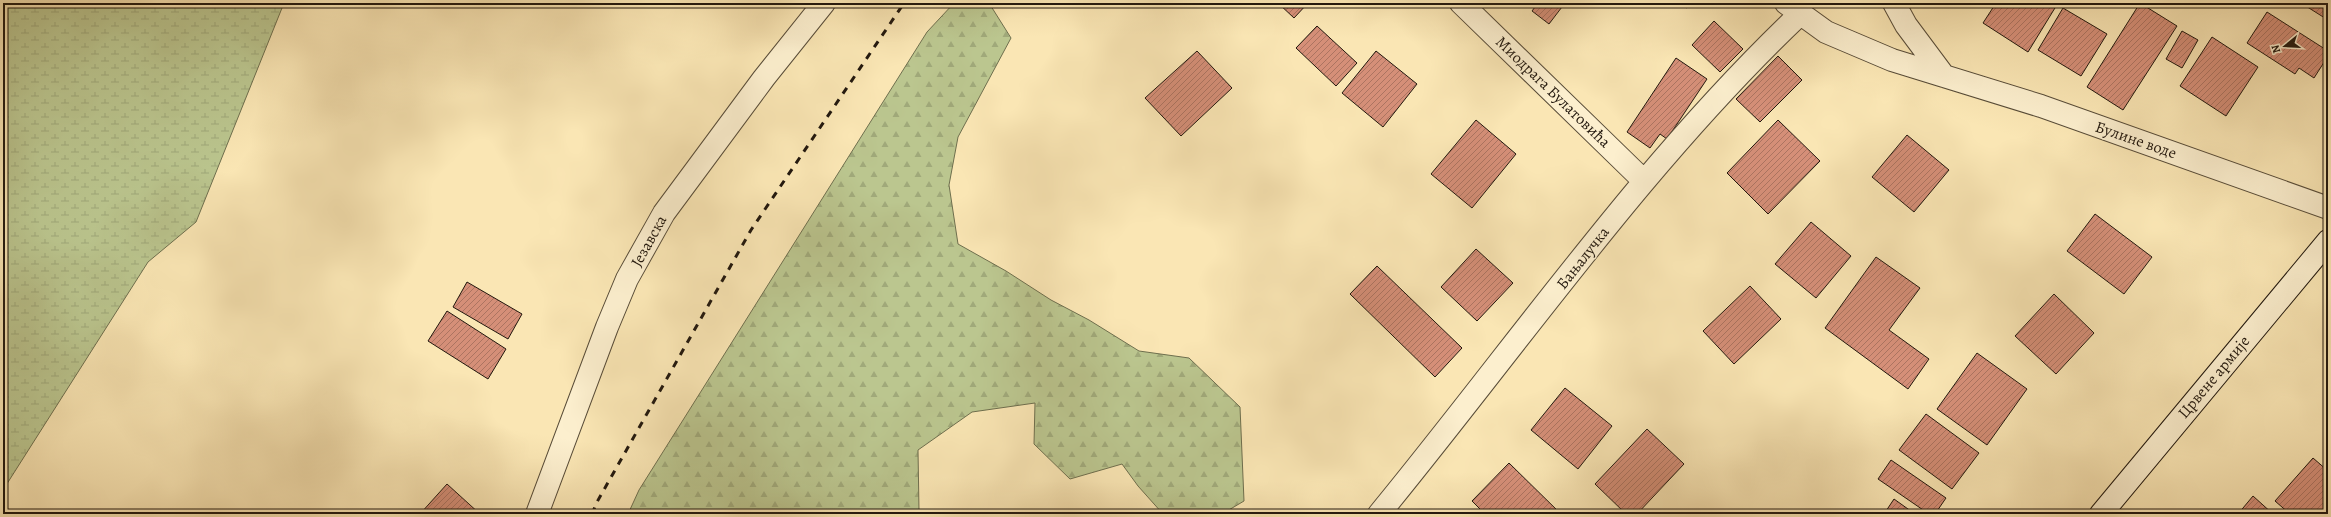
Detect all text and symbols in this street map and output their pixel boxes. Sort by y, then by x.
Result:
north arrow [2265,26,2305,66]
street label: Миодрага Булатовића [1491,31,1616,153]
text: N [2268,43,2284,55]
street label: Булине воде [2092,116,2180,164]
street label: Језавска [626,211,672,271]
street label: Бањалучка [1551,221,1615,294]
street label: Црвене армије [2173,331,2255,423]

